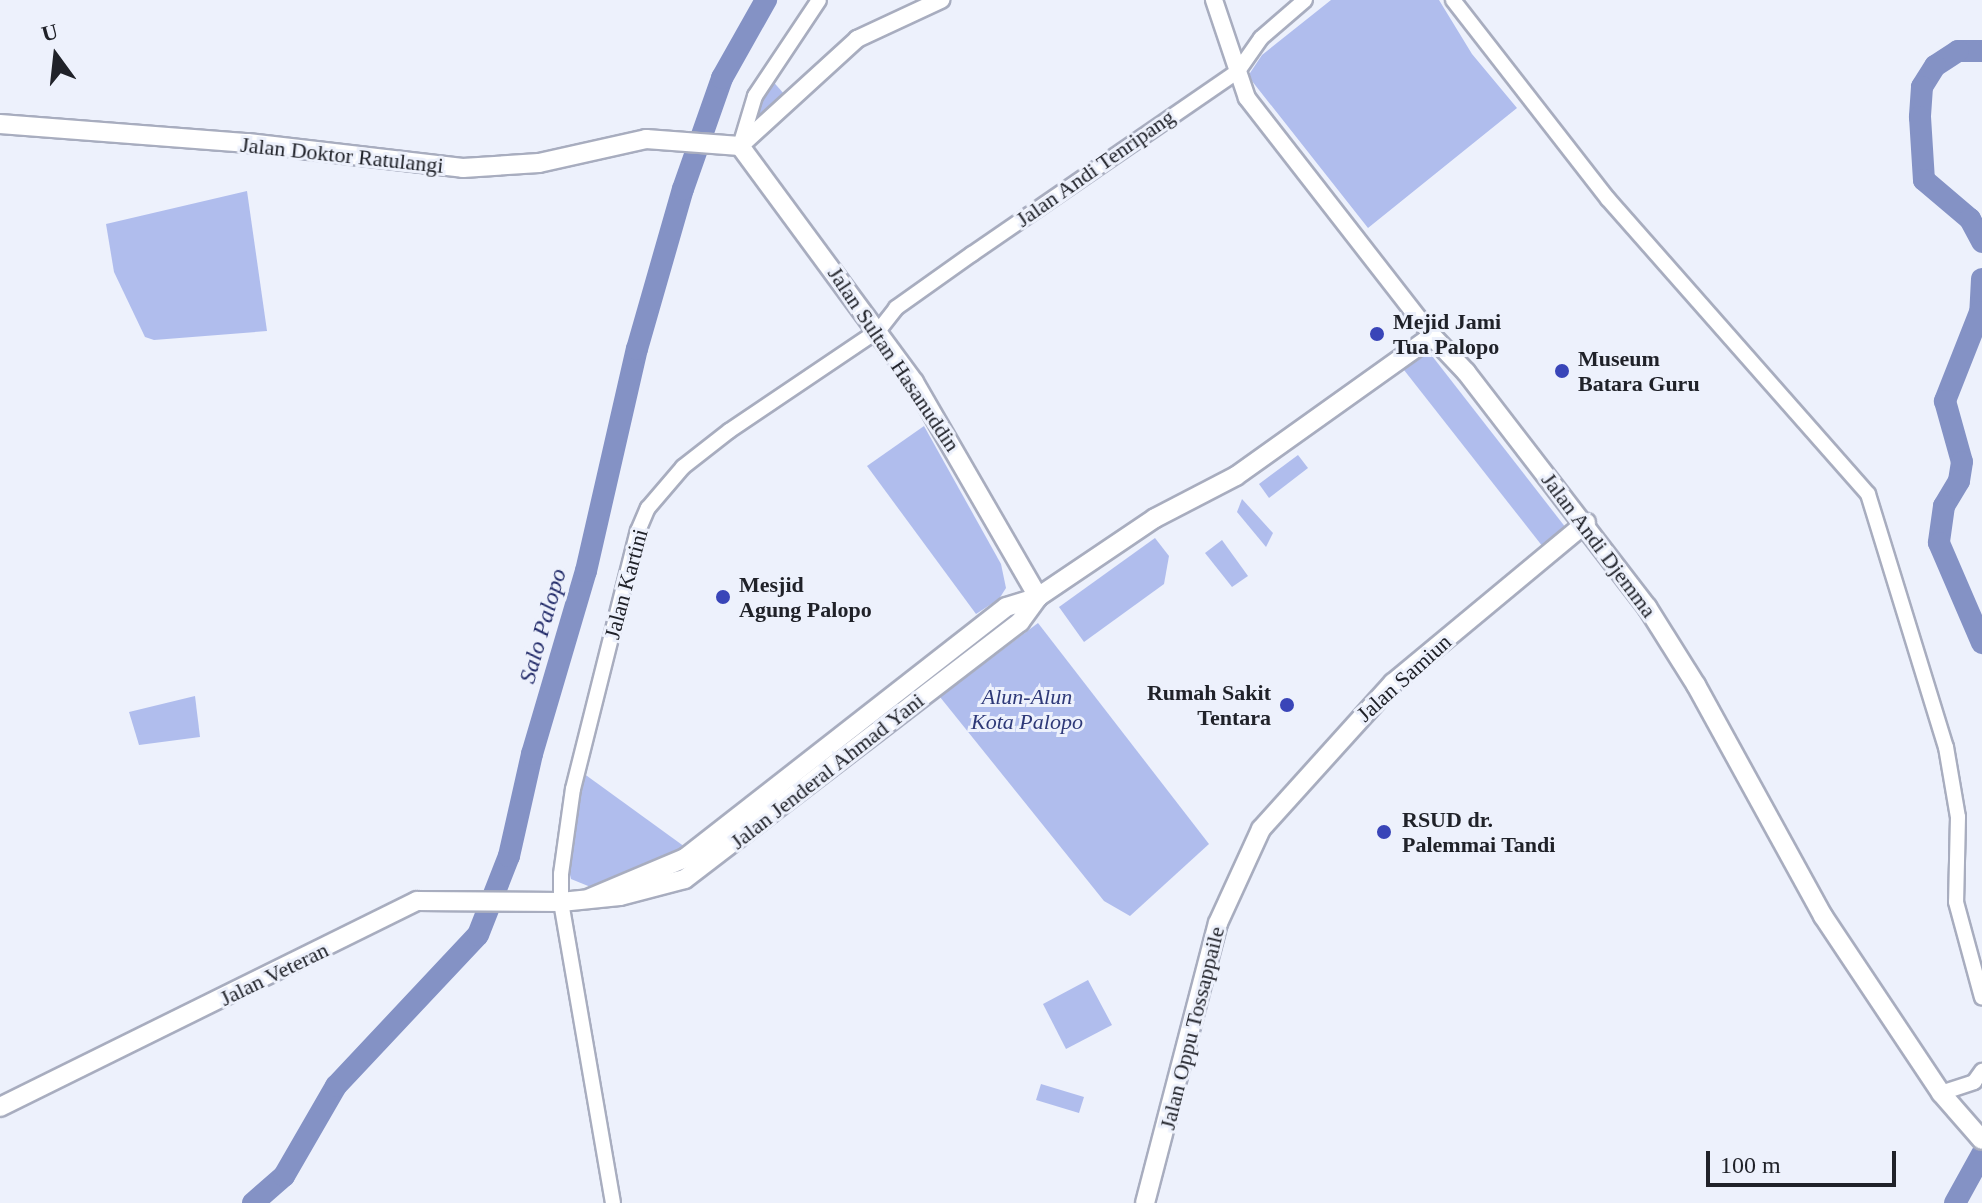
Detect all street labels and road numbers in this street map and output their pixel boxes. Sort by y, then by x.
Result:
street label: Jalan Andi Tenripang [1010,103,1180,233]
street label: Jalan Doktor Ratulangi [239,131,445,179]
street label: Jalan Sultan Hasanuddin [822,261,966,457]
street label: Jalan Andi Djemma [1536,467,1662,623]
street label: Jalan Kartini [599,526,653,642]
street label: Jalan Samiun [1351,629,1457,727]
street label: Jalan Jenderal Ahmad Yani [724,687,930,855]
street label: Jalan Oppu Tossappaile [1154,924,1230,1132]
street label: Jalan Veteran [215,936,333,1012]

